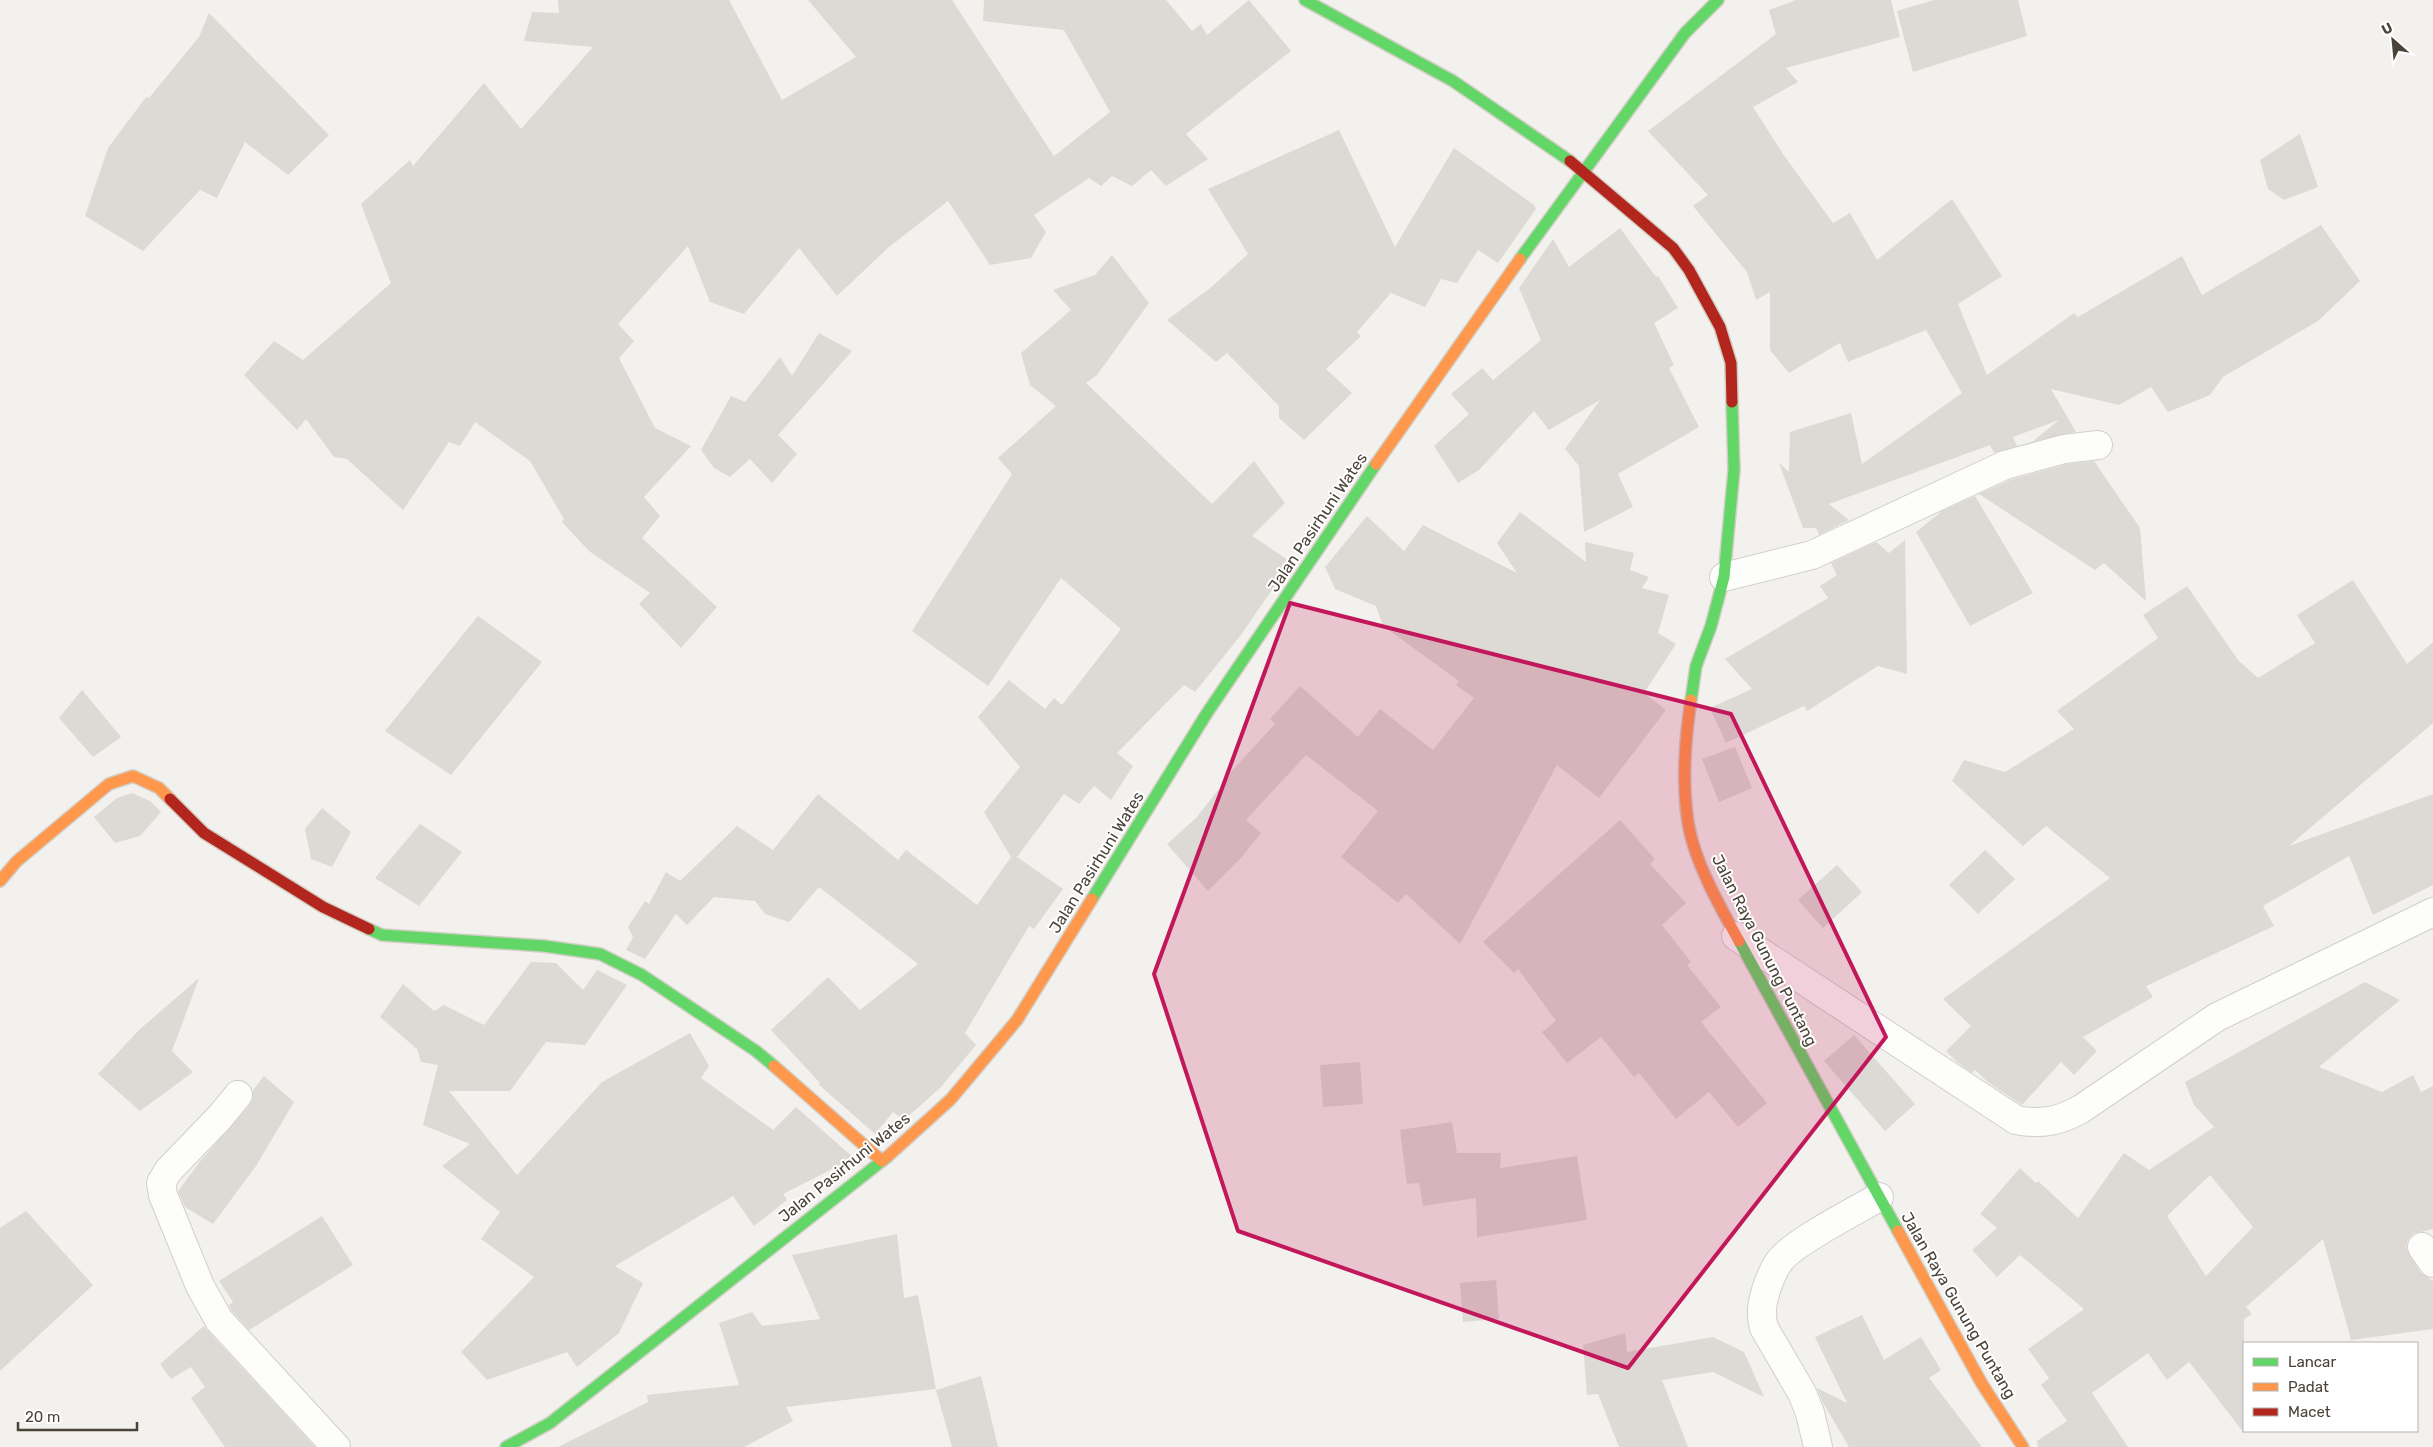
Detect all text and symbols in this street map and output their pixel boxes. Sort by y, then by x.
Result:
north arrow [2368,15,2418,65]
text: U [2379,19,2396,39]
street label: Jalan Pasirhuni Wates [1264,449,1371,595]
street label: Jalan Pasirhuni Wates [1045,788,1148,937]
street label: Jalan Raya Gunung Puntang [1708,851,1821,1049]
street label: Jalan Pasirhuni Wates [775,1109,914,1226]
street label: Jalan Raya Gunung Puntang [1897,1208,2020,1402]
legend [2243,1342,2418,1432]
text: Lancar [2288,1353,2336,1371]
text: Padat [2288,1378,2329,1396]
scale bar [18,1400,136,1432]
text: Macet [2288,1403,2331,1421]
text: 20 m [25,1408,60,1426]

